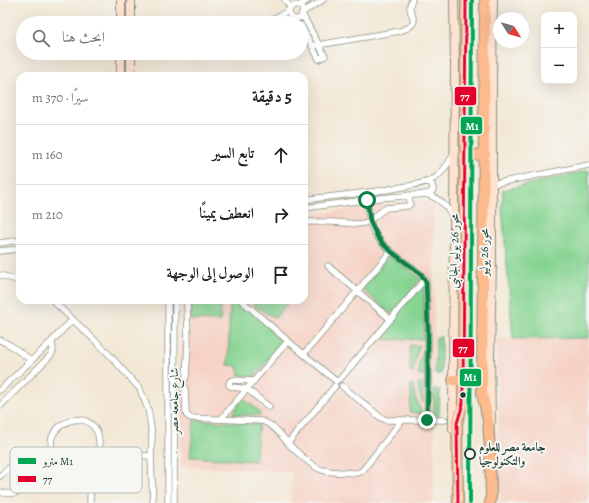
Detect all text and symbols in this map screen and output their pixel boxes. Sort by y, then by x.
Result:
north arrow [493,12,529,48]
map controls [541,12,577,84]
button: + [541,12,577,48]
search box [16,16,308,60]
icon: search [30,27,52,49]
text: ابحث هنا [62,27,105,47]
button: − [541,48,577,84]
text: 5 دقيقة [252,85,292,108]
line badge: 77 [454,86,477,106]
text: سيرًا · 370 m [32,89,88,106]
text: 77 [460,89,470,104]
line badge: M1 [460,116,483,135]
text: M1 [465,119,479,134]
text: تابع السير [212,143,254,163]
icon: ahead [270,144,292,166]
text: 160 m [32,146,63,163]
route start [358,191,376,209]
text: انعطف يمينًا [199,203,254,223]
icon: right [270,204,292,226]
text: 210 m [32,206,63,223]
street label: محور 26 يوليو الجانبى [445,212,464,289]
street label: محور 26 يوليو [476,227,492,277]
text: الوصول إلى الوجهة [167,263,254,283]
icon: arrive [270,264,292,286]
line badge: 77 [452,338,475,358]
text: 77 [458,341,468,356]
street label: شارع جامعه مصر [166,367,185,436]
line badge: M1 [459,368,482,387]
text: M1 [463,370,477,385]
unlabelled marker [458,390,468,400]
route end [418,411,436,429]
place label: جامعة مصر للعلوم والتكنولوجيا [479,439,545,469]
legend [10,447,142,493]
marker: جامعة مصر للعلوم والتكنولوجيا [464,448,476,460]
text: مترو M1 [42,454,73,469]
text: 77 [43,472,53,487]

